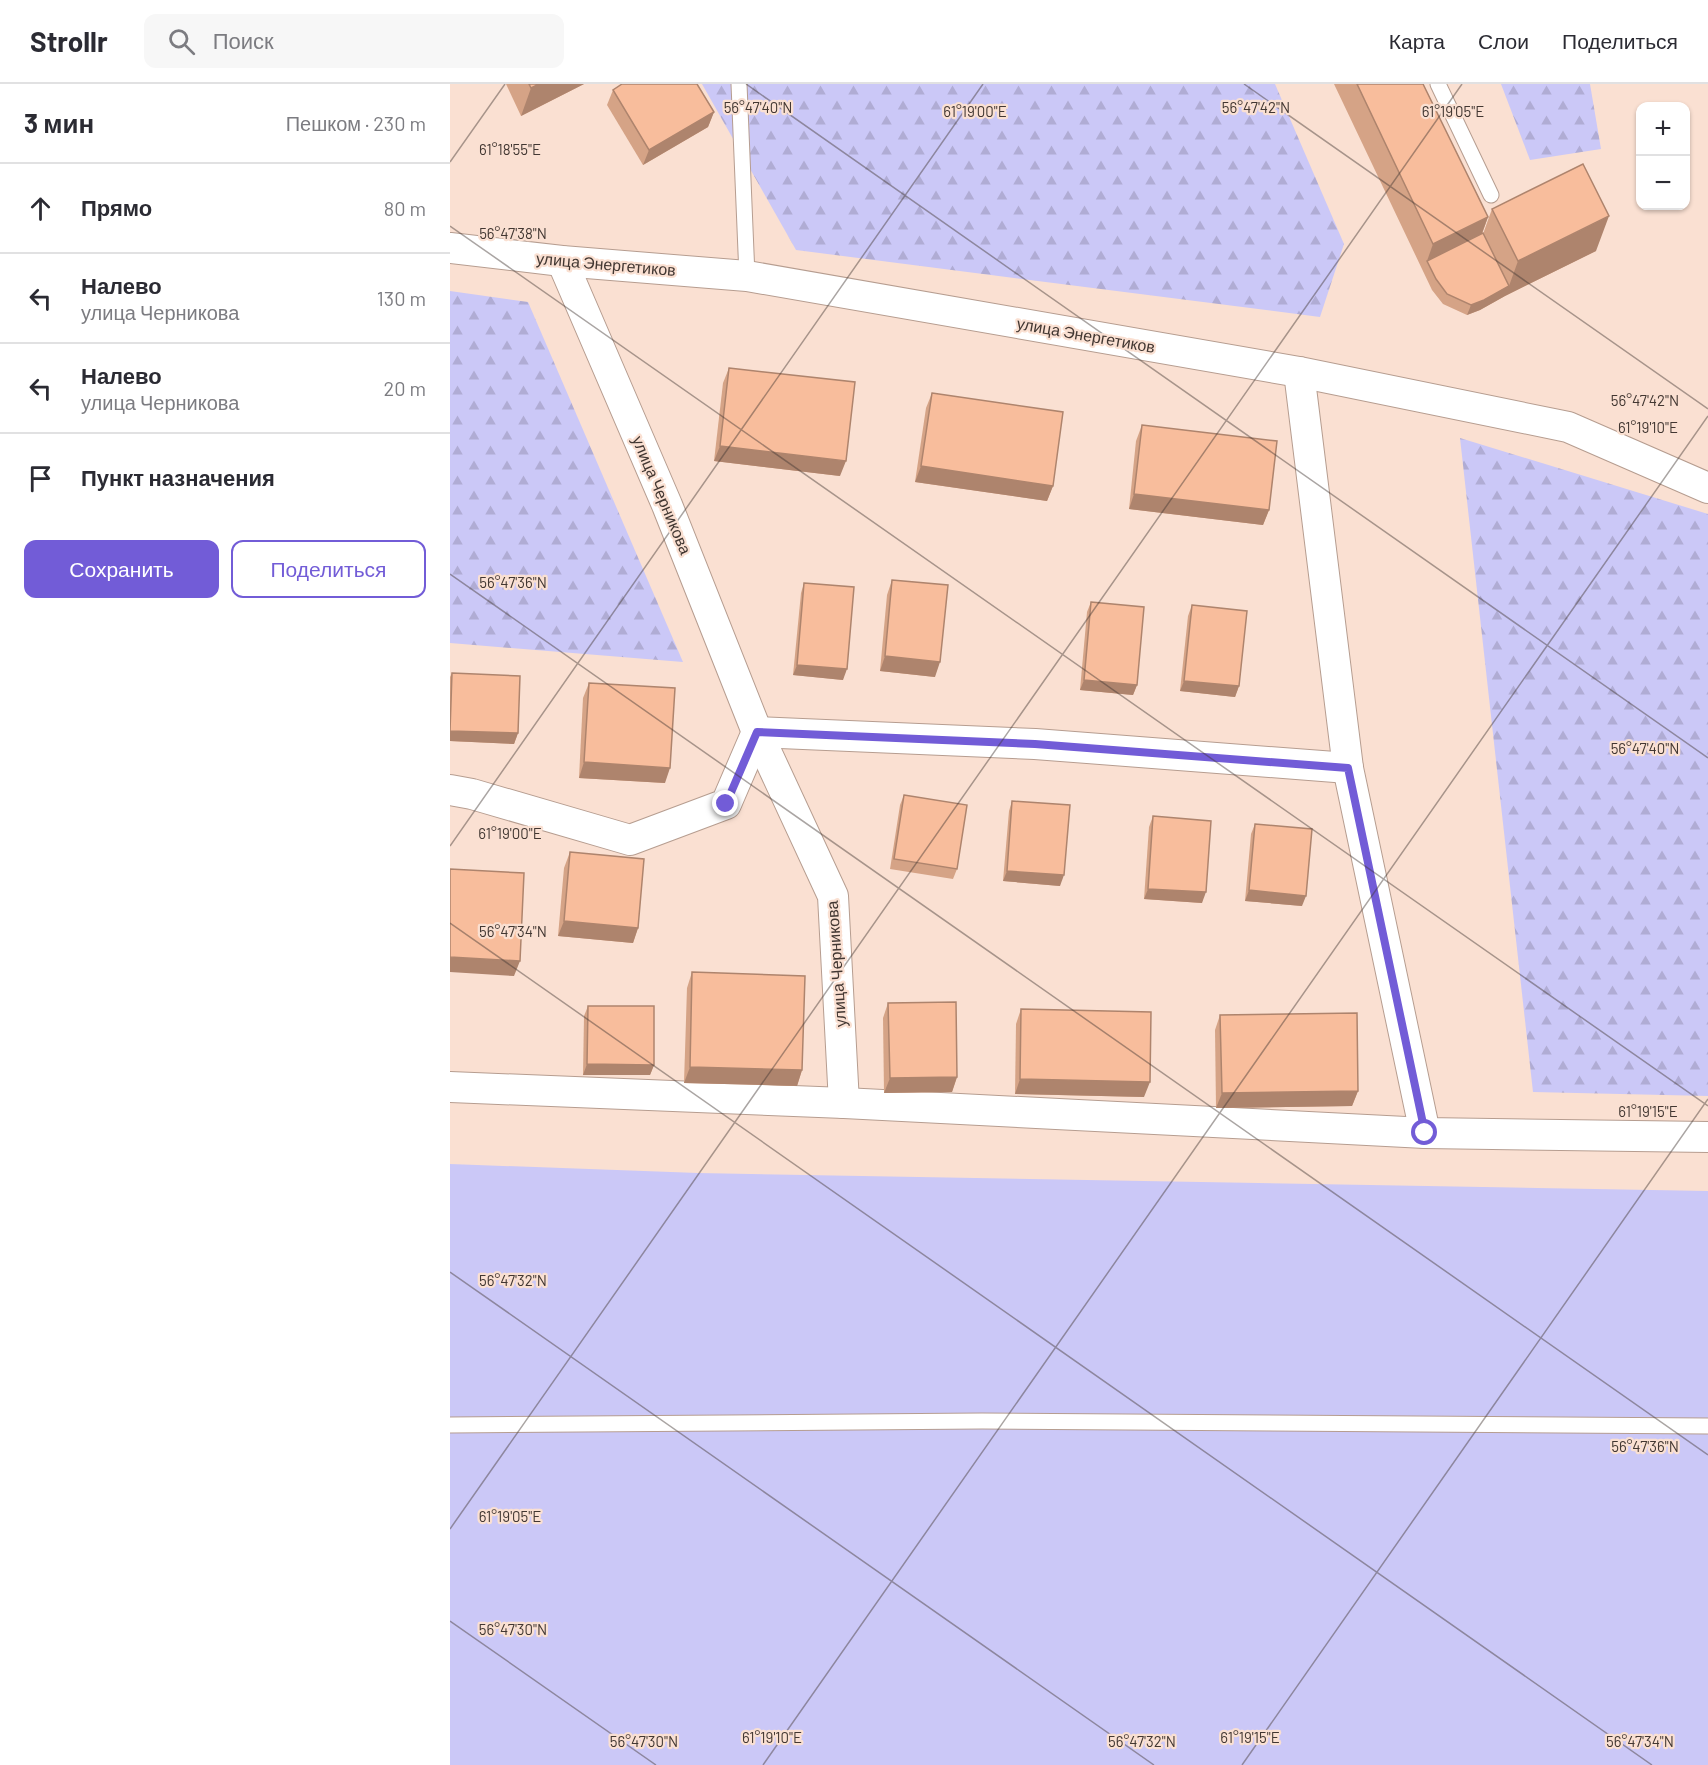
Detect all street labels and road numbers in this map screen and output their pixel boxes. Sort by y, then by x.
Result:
street label: улица Энергетиков [535,248,677,279]
street label: улица Энергетиков [1015,313,1157,356]
street label: улица Черникова [629,433,696,557]
street label: улица Черникова [822,900,849,1028]

